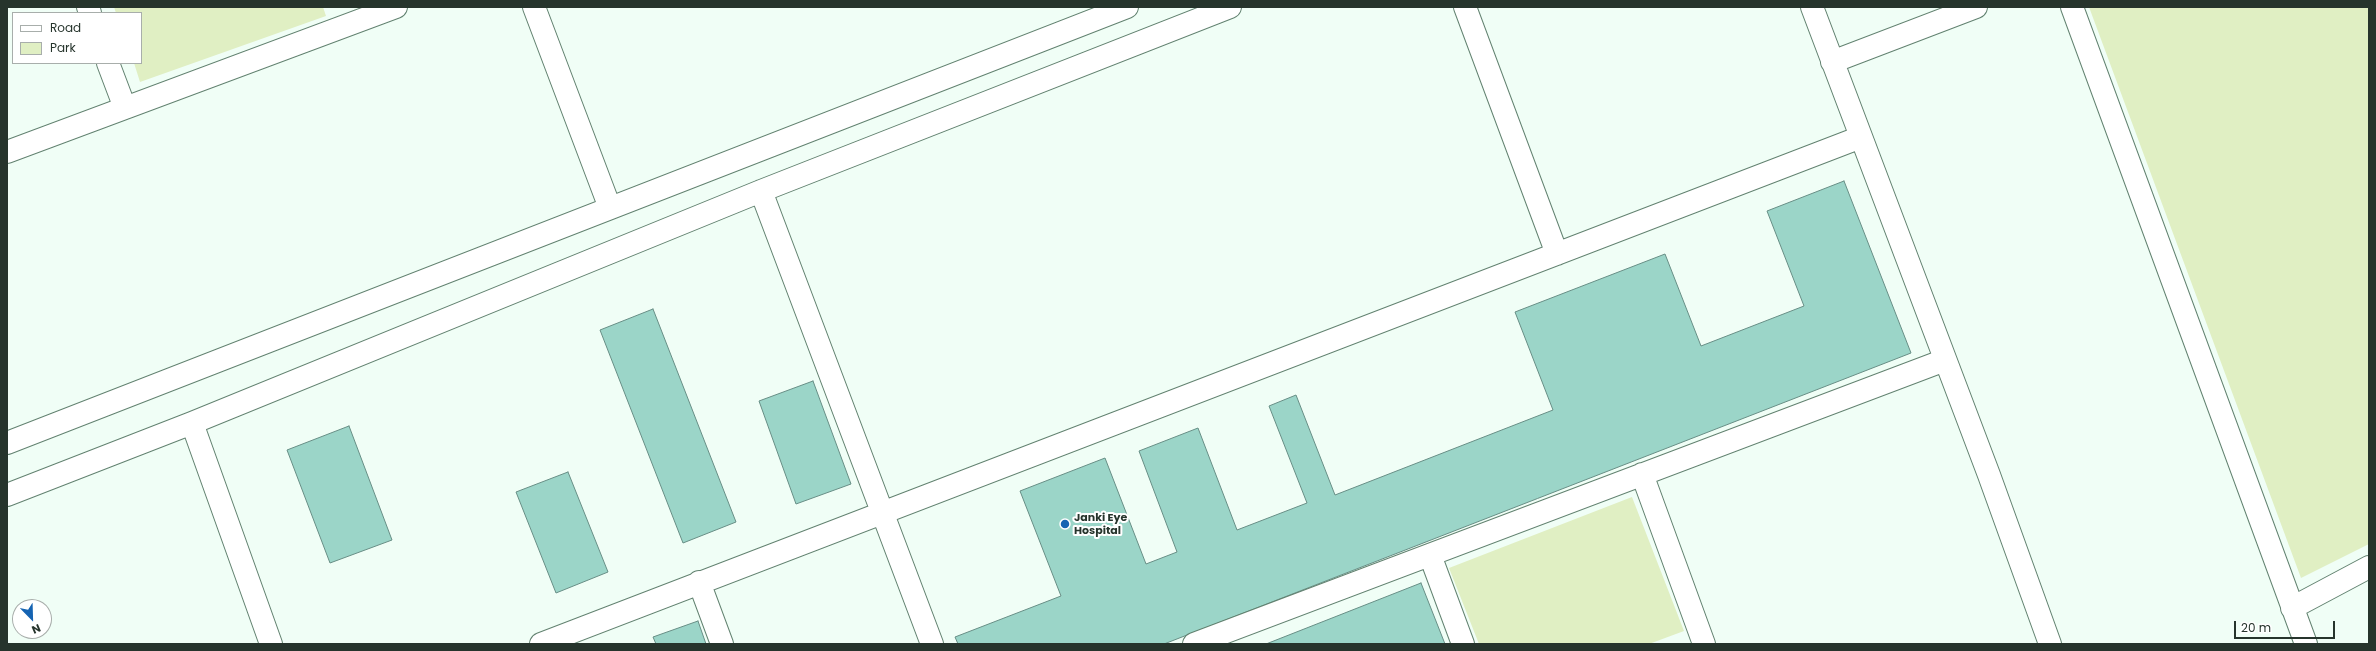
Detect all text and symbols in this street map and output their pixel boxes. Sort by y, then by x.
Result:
legend [12,12,142,64]
text: Road [50,19,81,36]
text: Park [50,39,76,56]
place label: Janki Eye Hospital [1074,511,1127,537]
marker: Janki Eye Hospital [1059,518,1071,530]
north arrow [12,599,52,639]
scale bar [2236,613,2337,639]
text: 20 m [2241,619,2271,636]
text: N [29,620,43,638]

